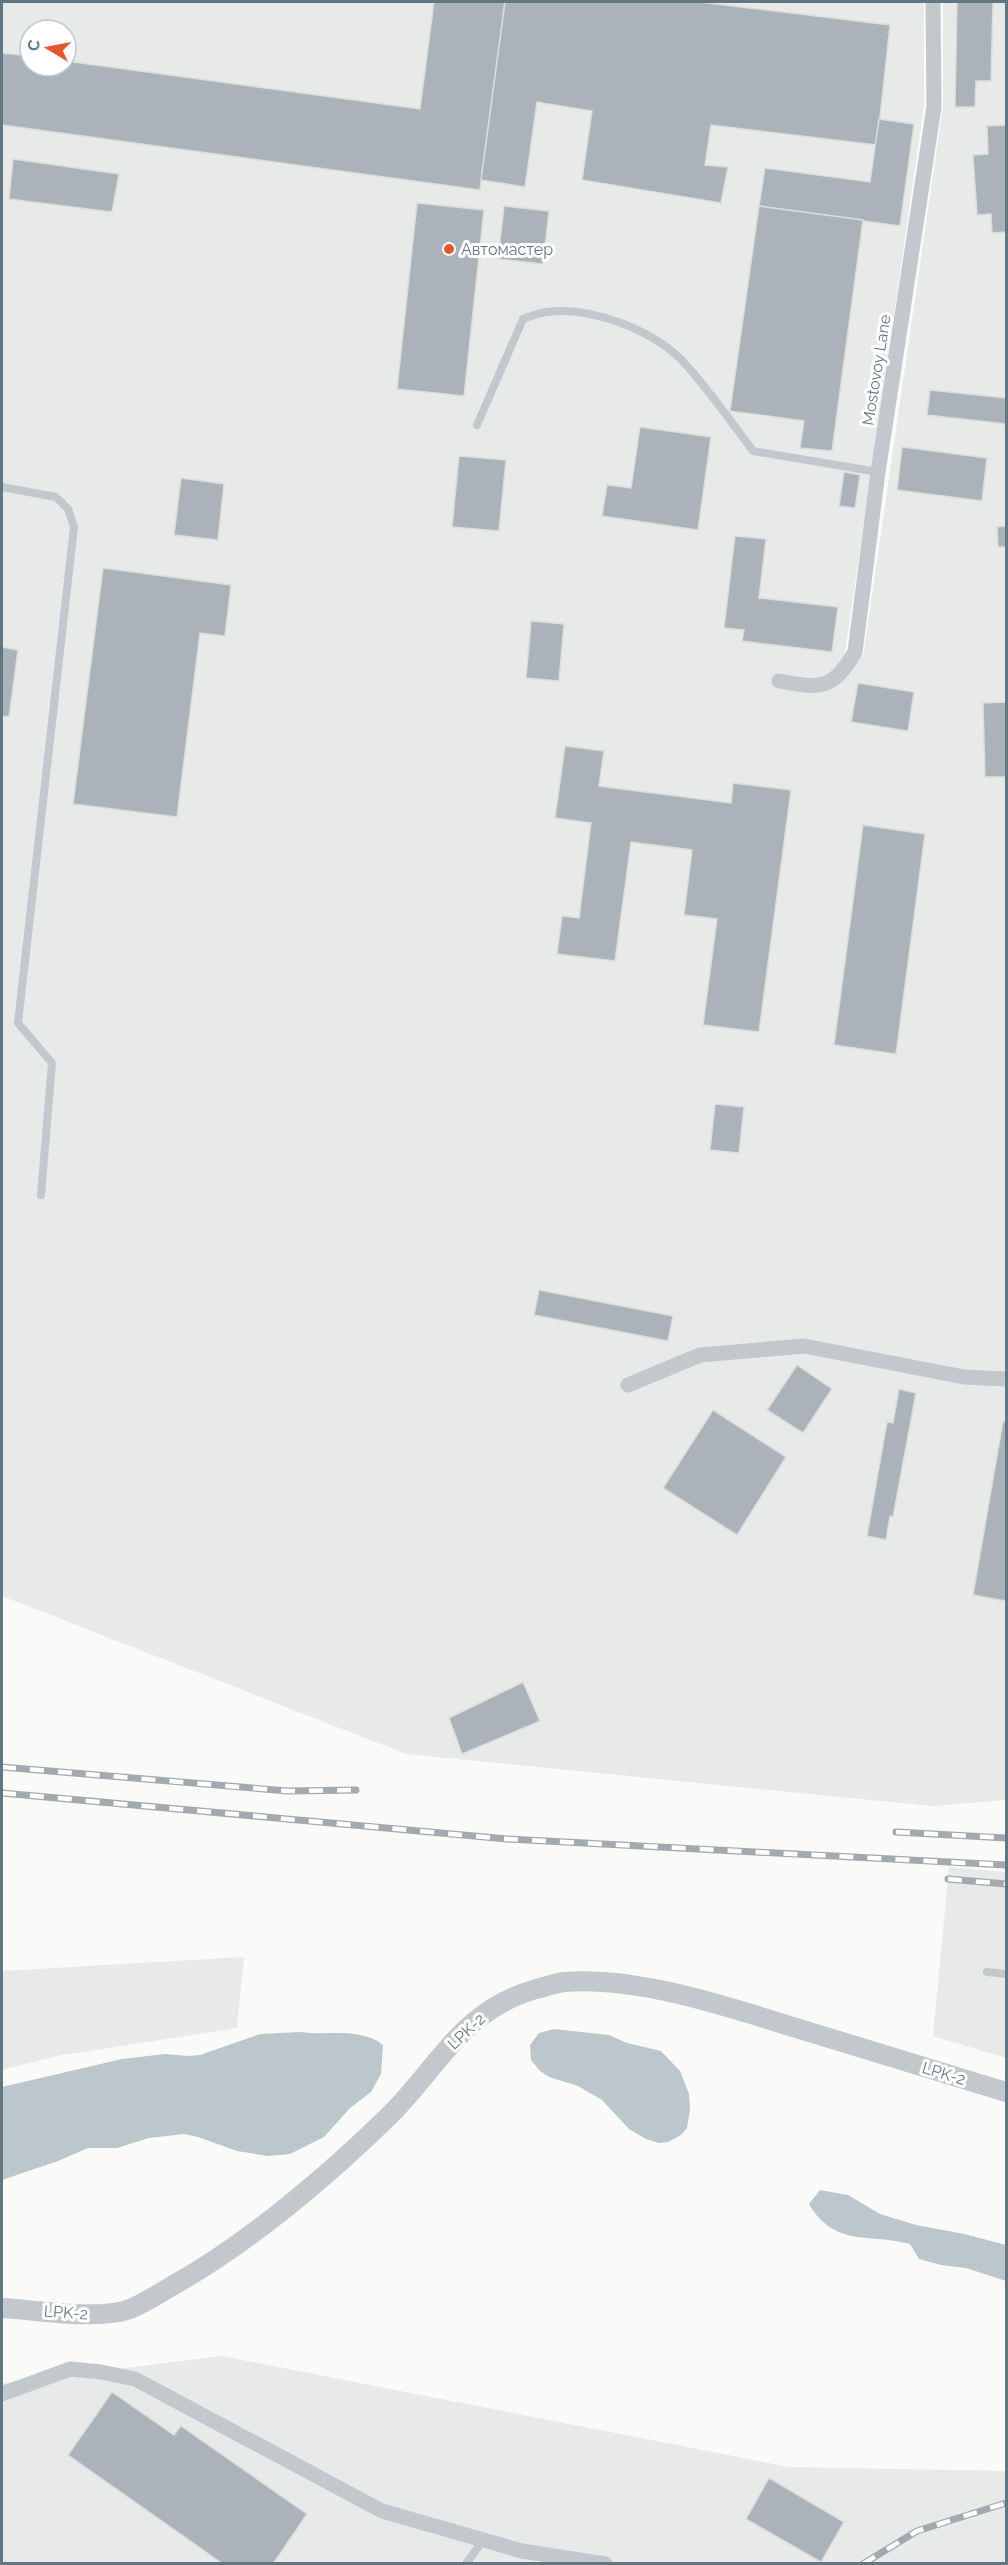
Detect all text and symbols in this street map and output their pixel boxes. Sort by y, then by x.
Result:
north arrow [18,18,78,78]
text: С [23,38,44,53]
place label: Автомастер [461,240,553,259]
marker: Автомастер [442,242,456,256]
street label: Mostovoy Lane [858,313,895,427]
street label: LPK-2 [444,2009,489,2053]
street label: LPK-2 [920,2058,968,2089]
street label: LPK-2 [43,2301,89,2324]

